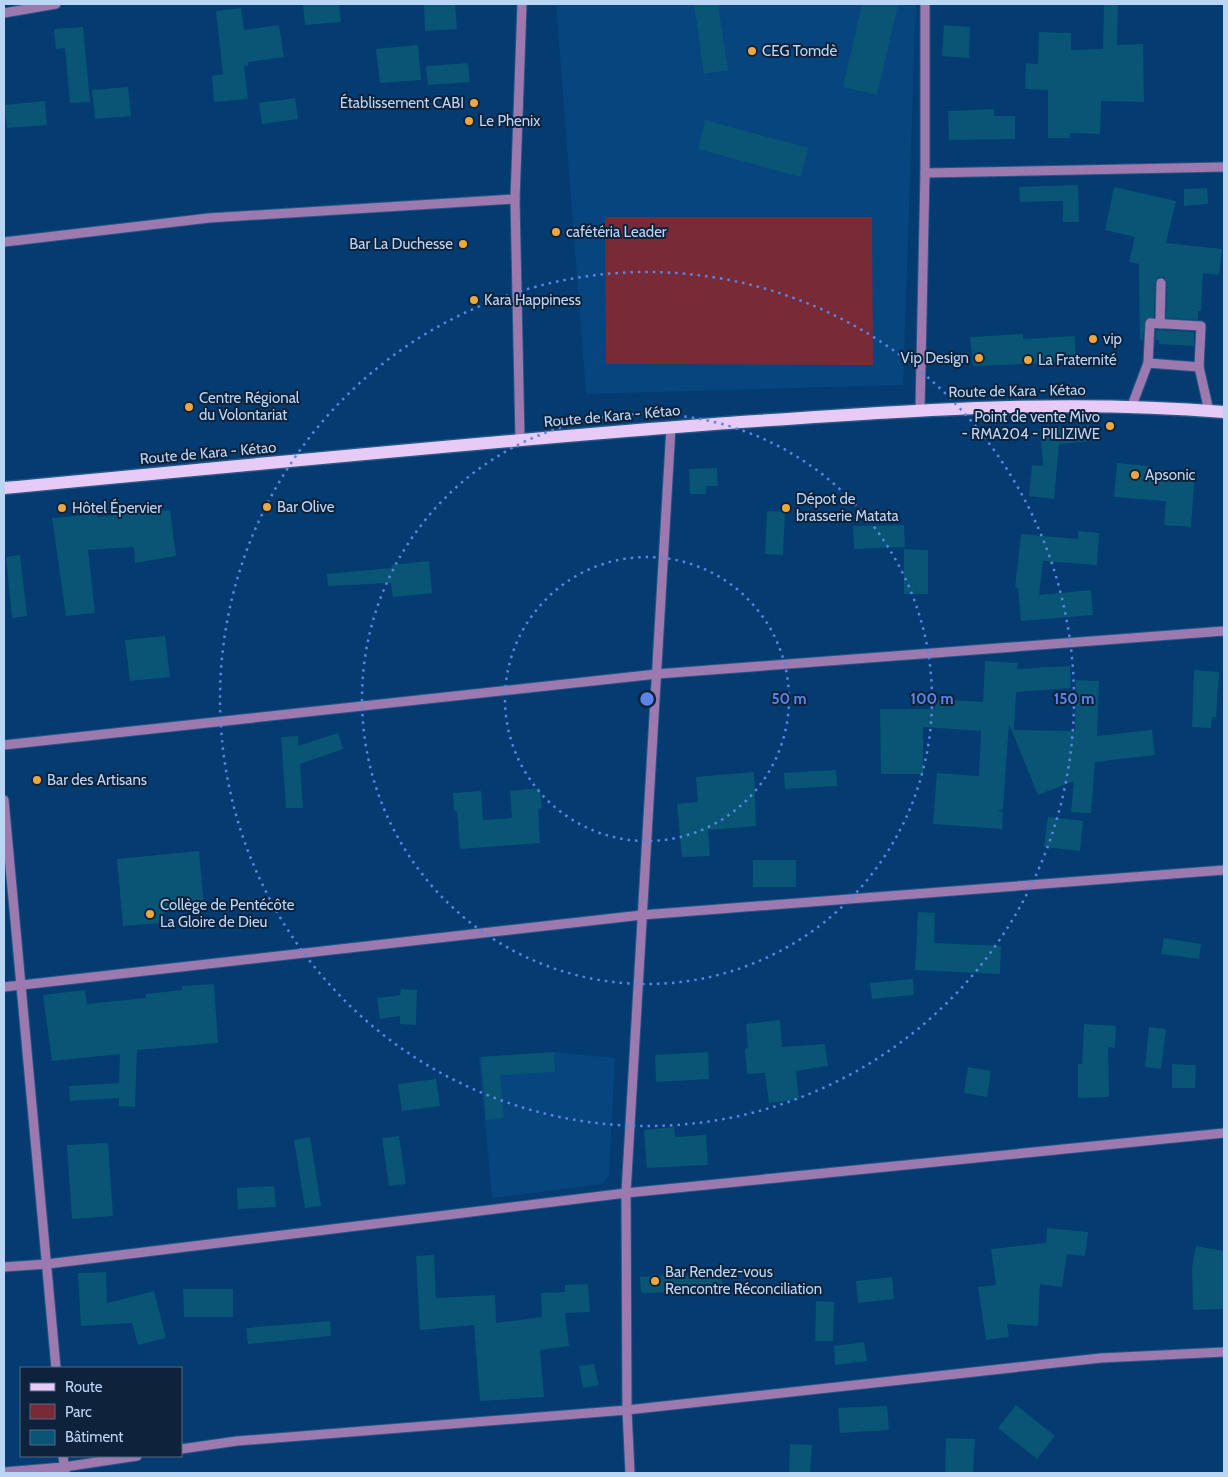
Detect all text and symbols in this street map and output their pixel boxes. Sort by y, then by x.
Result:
place label: CEG Tomdè [762,42,837,60]
marker: CEG Tomdè [746,45,758,57]
place label: Établissement CABI [340,93,464,112]
marker: Établissement CABI [468,97,480,109]
place label: Le Phenix [479,112,540,130]
marker: Le Phenix [463,115,475,127]
place label: cafétéria Leader [566,223,667,241]
marker: cafétéria Leader [550,226,562,238]
place label: Bar La Duchesse [349,235,453,253]
marker: Bar La Duchesse [457,238,469,250]
place label: Kara Happiness [484,291,581,309]
marker: Kara Happiness [468,294,480,306]
place label: vip [1103,330,1122,348]
marker: vip [1087,333,1099,345]
place label: Vip Design [901,349,969,367]
place label: La Fraternité [1038,351,1117,369]
marker: Vip Design [973,352,985,364]
marker: La Fraternité [1022,354,1034,366]
street label: Route de Kara - Kétao [948,381,1086,401]
place label: Centre Régional du Volontariat [199,389,300,424]
marker: Centre Régional du Volontariat [183,401,195,413]
street label: Route de Kara - Kétao [543,401,681,431]
place label: Point de vente Mivo - RMA204 - PILIZIWE [961,408,1100,443]
marker: Point de vente Mivo - RMA204 - PILIZIWE [1104,420,1116,432]
street label: Route de Kara - Kétao [139,438,277,468]
place label: Apsonic [1145,466,1196,484]
marker: Apsonic [1129,469,1141,481]
place label: Dépot de brasserie Matata [796,490,900,525]
place label: Hôtel Épervier [72,498,162,517]
place label: Bar Olive [277,498,335,516]
marker: Bar Olive [261,501,273,513]
marker: Hôtel Épervier [56,502,68,514]
marker: Dépot de brasserie Matata [780,502,792,514]
centre of rings [638,690,656,708]
text: 50 m [771,690,807,708]
text: 100 m [910,690,954,708]
text: 150 m [1054,690,1094,708]
place label: Bar des Artisans [47,771,147,789]
marker: Bar des Artisans [31,774,43,786]
place label: Collège de Pentécôte La Gloire de Dieu [160,896,295,931]
marker: Collège de Pentécôte La Gloire de Dieu [144,908,156,920]
place label: Bar Rendez-vous Rencontre Réconciliation [665,1263,822,1298]
marker: Bar Rendez-vous Rencontre Réconciliation [649,1275,661,1287]
legend [20,1367,182,1457]
text: Route [65,1378,103,1396]
text: Parc [65,1403,92,1421]
text: Bâtiment [65,1428,123,1446]

